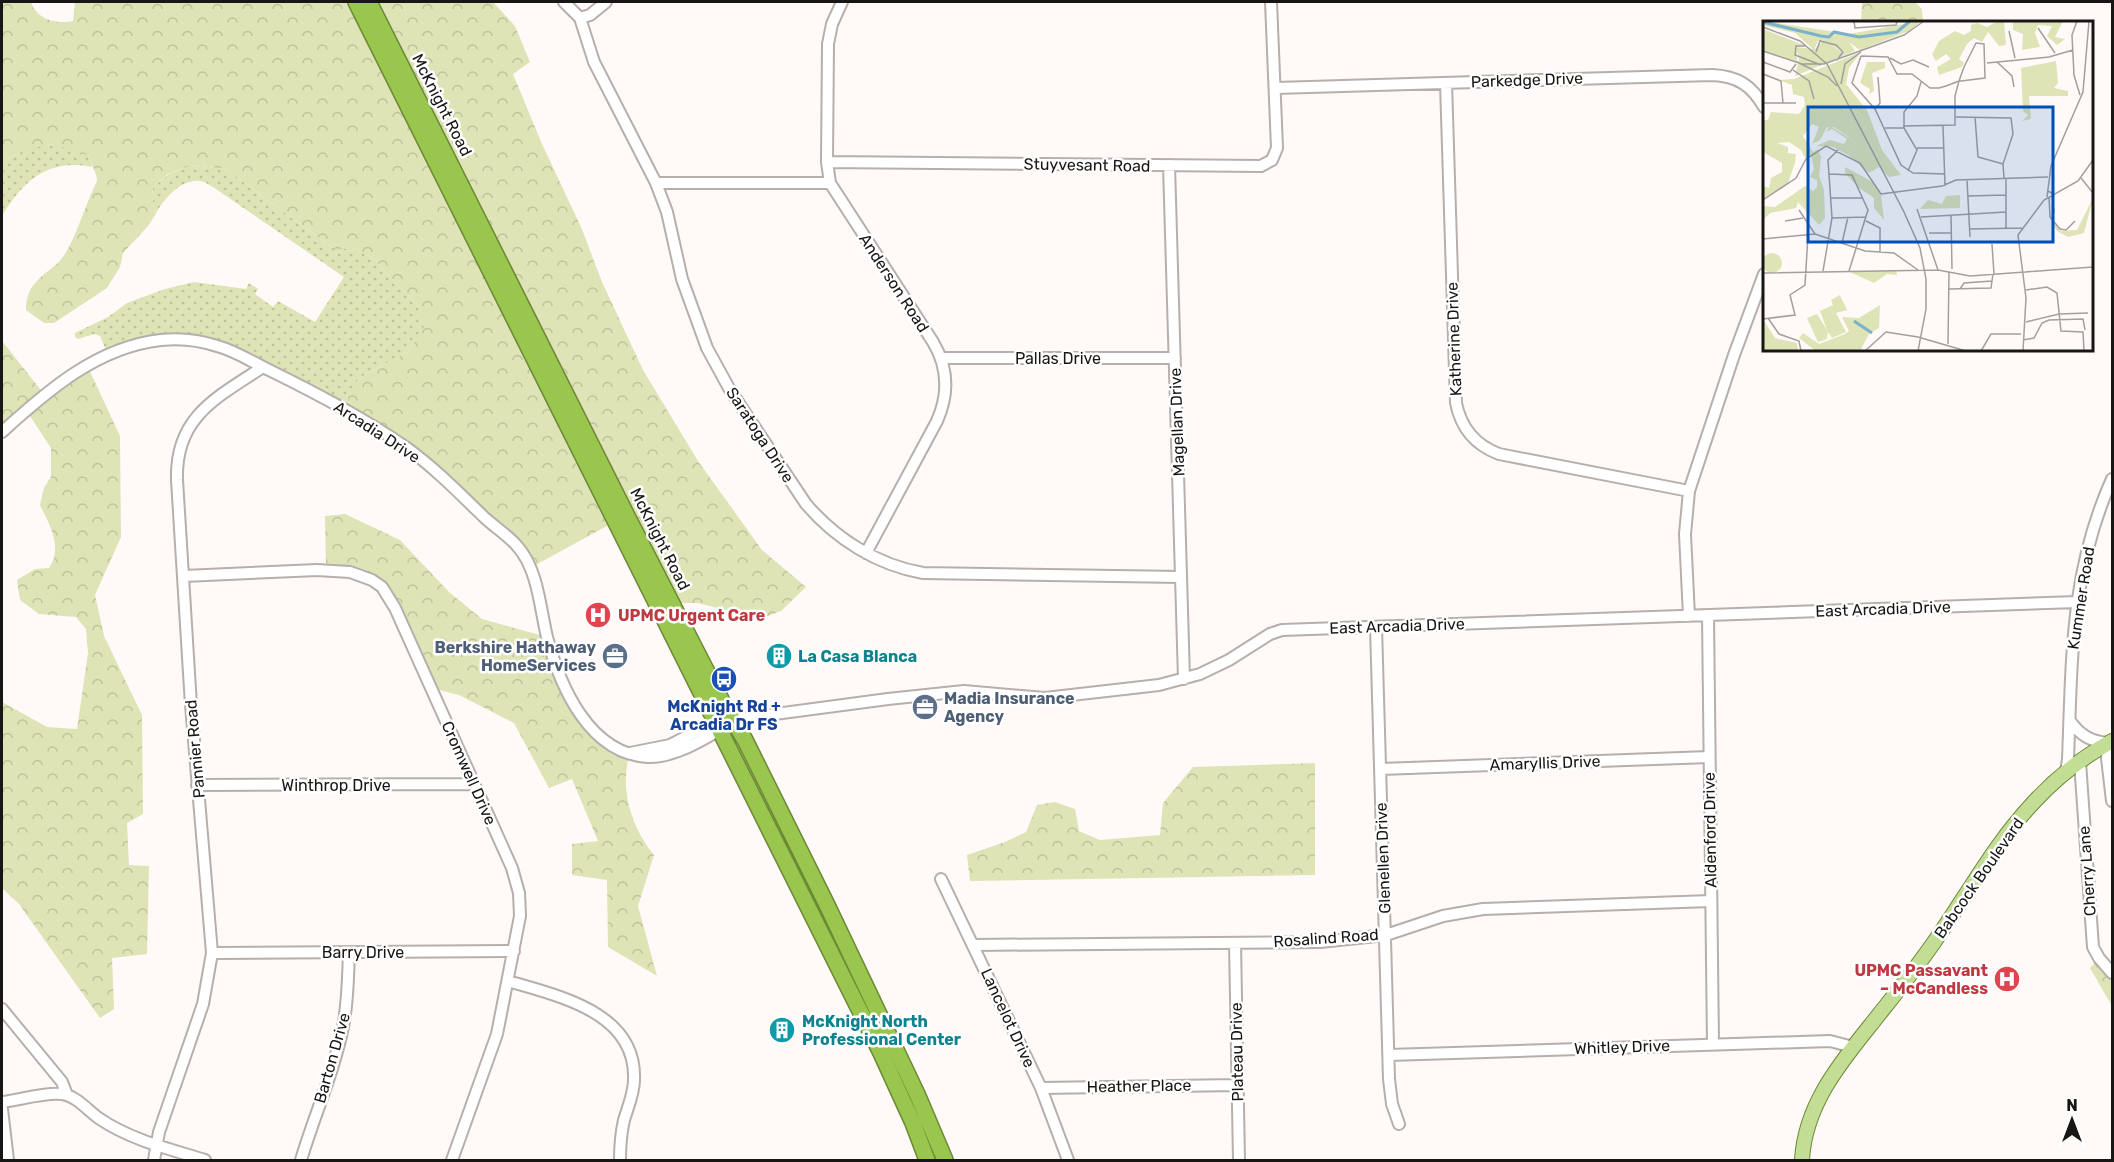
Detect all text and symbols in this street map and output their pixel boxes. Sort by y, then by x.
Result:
inset map [1763,21,2093,351]
street label: McKnight Road [408,51,476,159]
street label: Parkedge Drive [1471,69,1583,91]
street label: Stuyvesant Road [1023,154,1151,176]
street label: Anderson Road [855,230,933,336]
street label: Katherine Drive [1443,282,1465,396]
street label: Pallas Drive [1015,349,1101,368]
street label: Magellan Drive [1166,367,1188,477]
street label: Saratoga Drive [722,384,798,486]
street label: Arcadia Drive [330,397,424,467]
street label: McKnight Road [626,485,694,593]
street label: Kummer Road [2063,545,2099,651]
street label: East Arcadia Drive [1815,597,1951,621]
hospital icon: UPMC Urgent Care [583,600,613,630]
place label: UPMC Urgent Care [618,606,765,625]
street label: East Arcadia Drive [1329,614,1465,638]
place label: Berkshire Hathaway HomeServices [435,638,596,675]
office icon: Berkshire Hathaway HomeServices [600,641,630,671]
building icon: La Casa Blanca [764,641,794,671]
place label: La Casa Blanca [798,647,917,666]
bus stop icon: McKnight Rd + Arcadia Dr FS [709,664,739,694]
place label: Madia Insurance Agency [944,689,1075,726]
office icon: Madia Insurance Agency [910,692,940,722]
place label: McKnight Rd + Arcadia Dr FS [667,697,781,734]
street label: Pannier Road [181,699,209,799]
street label: Cromwell Drive [438,718,500,828]
street label: Amaryllis Drive [1489,752,1601,774]
street label: Aldenford Drive [1699,772,1721,888]
street label: Winthrop Drive [281,776,391,795]
street label: Glenellen Drive [1372,802,1394,914]
street label: Babcock Boulevard [1930,814,2028,942]
street label: Cherry Lane [2074,825,2100,917]
street label: Rosalind Road [1273,925,1379,951]
street label: Barry Drive [322,943,404,962]
place label: UPMC Passavant – McCandless [1854,961,1989,998]
hospital icon: UPMC Passavant – McCandless [1992,964,2022,994]
street label: Lancelot Drive [977,965,1039,1071]
street label: Plateau Drive [1227,1002,1247,1102]
street label: Barton Drive [310,1011,354,1105]
place label: McKnight North Professional Center [802,1012,962,1049]
building icon: McKnight North Professional Center [767,1015,797,1045]
street label: Whitley Drive [1574,1036,1670,1058]
street label: Heather Place [1087,1076,1191,1096]
north arrow [2042,1090,2102,1150]
text: N [2066,1096,2078,1115]

